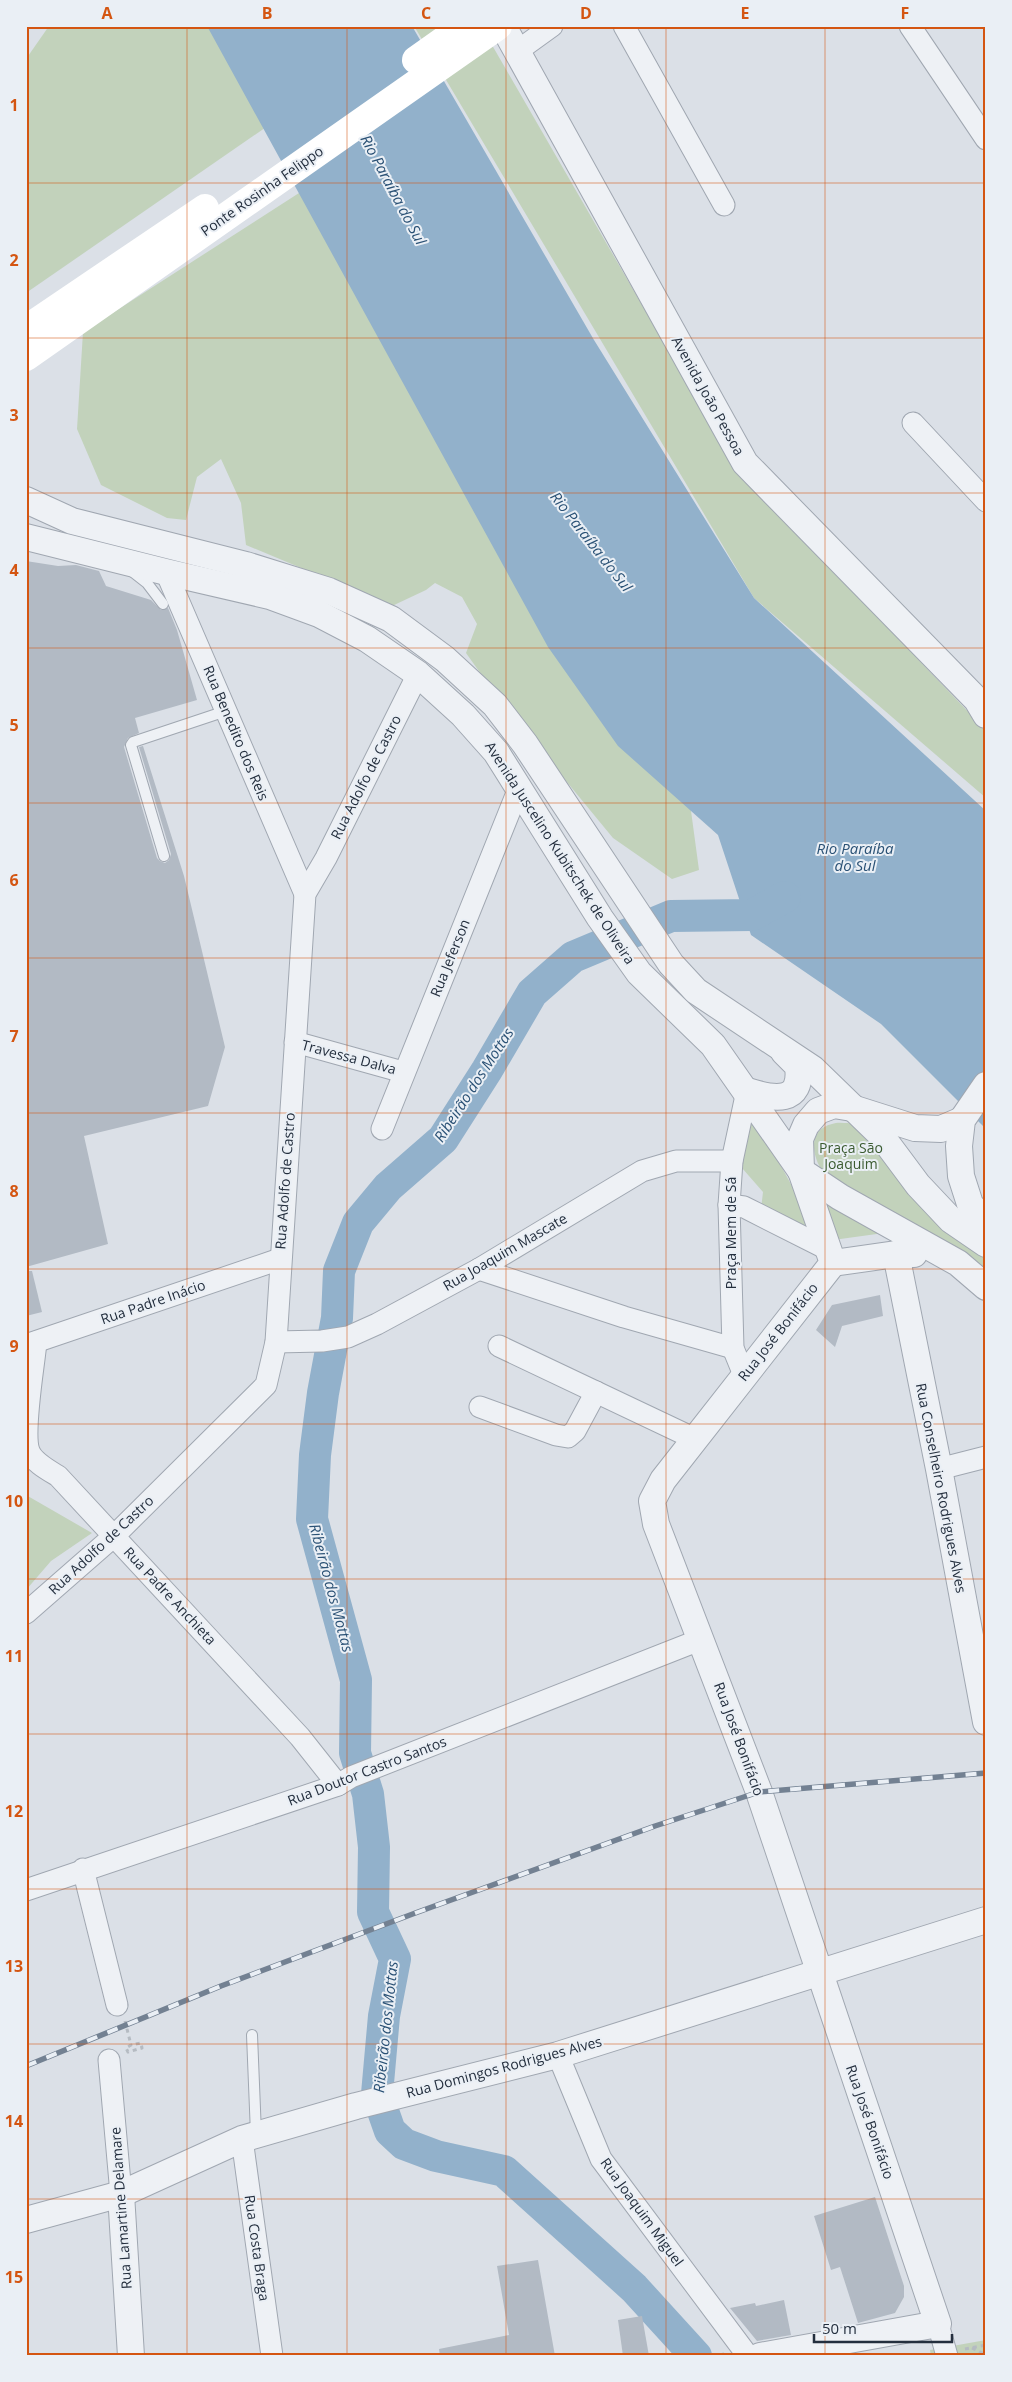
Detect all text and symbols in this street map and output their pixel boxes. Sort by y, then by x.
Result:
text: A [101,2,113,24]
text: B [262,2,272,24]
text: C [421,2,431,24]
text: D [580,2,592,24]
text: E [741,2,750,24]
text: F [901,2,909,24]
text: 1 [9,94,19,116]
water label: Rio Paraíba do Sul [356,131,432,249]
street label: Ponte Rosinha Felippo [197,141,327,240]
text: 2 [9,249,19,271]
street label: Avenida João Pessoa [668,333,749,459]
text: 3 [9,404,19,426]
water label: Rio Paraíba do Sul [546,487,638,597]
text: 4 [9,559,19,581]
street label: Rua Benedito dos Reis [199,662,274,804]
street label: Rua Adolfo de Castro [326,711,405,842]
text: 5 [9,714,19,736]
street label: Avenida Juscelino Kubitschek de Oliveira [481,738,640,968]
water label: Rio Paraíba do Sul [816,838,894,875]
text: 6 [9,869,19,891]
street label: Rua Jeferson [425,916,474,1000]
water label: Ribeirão dos Mottas [429,1023,518,1145]
text: 7 [9,1025,19,1047]
street label: Travessa Dalva [300,1035,398,1078]
street label: Rua Adolfo de Castro [270,1112,299,1250]
park label: Praça São Joaquim [819,1138,883,1173]
street label: Praça Mem de Sá [721,1177,740,1289]
text: 8 [9,1180,19,1202]
street label: Rua Joaquim Mascate [439,1208,570,1295]
street label: Rua Padre Inácio [98,1275,208,1328]
street label: Rua José Bonifácio [733,1279,822,1385]
text: 9 [9,1335,19,1357]
street label: Rua Conselheiro Rodrigues Alves [912,1381,971,1595]
text: 10 [5,1490,23,1512]
street label: Rua Adolfo de Castro [44,1491,157,1598]
water label: Ribeirão dos Mottas [305,1521,359,1655]
street label: Rua Padre Anchieta [120,1543,221,1649]
text: 11 [5,1645,23,1667]
street label: Rua José Bonifácio [710,1679,769,1798]
street label: Rua Doutor Castro Santos [285,1731,449,1810]
text: 12 [5,1800,23,1822]
text: 13 [5,1955,23,1977]
water label: Ribeirão dos Mottas [368,1960,402,2094]
street label: Rua Domingos Rodrigues Alves [404,2031,604,2102]
street label: Rua José Bonifácio [842,2062,899,2182]
text: 14 [5,2110,23,2132]
street label: Rua Lamartine Delamare [105,2126,136,2290]
street label: Rua Joaquim Miguel [597,2154,688,2270]
street label: Rua Costa Braga [241,2194,274,2302]
text: 15 [5,2266,23,2288]
scale bar [814,2312,952,2344]
text: 50 m [822,2318,857,2338]

